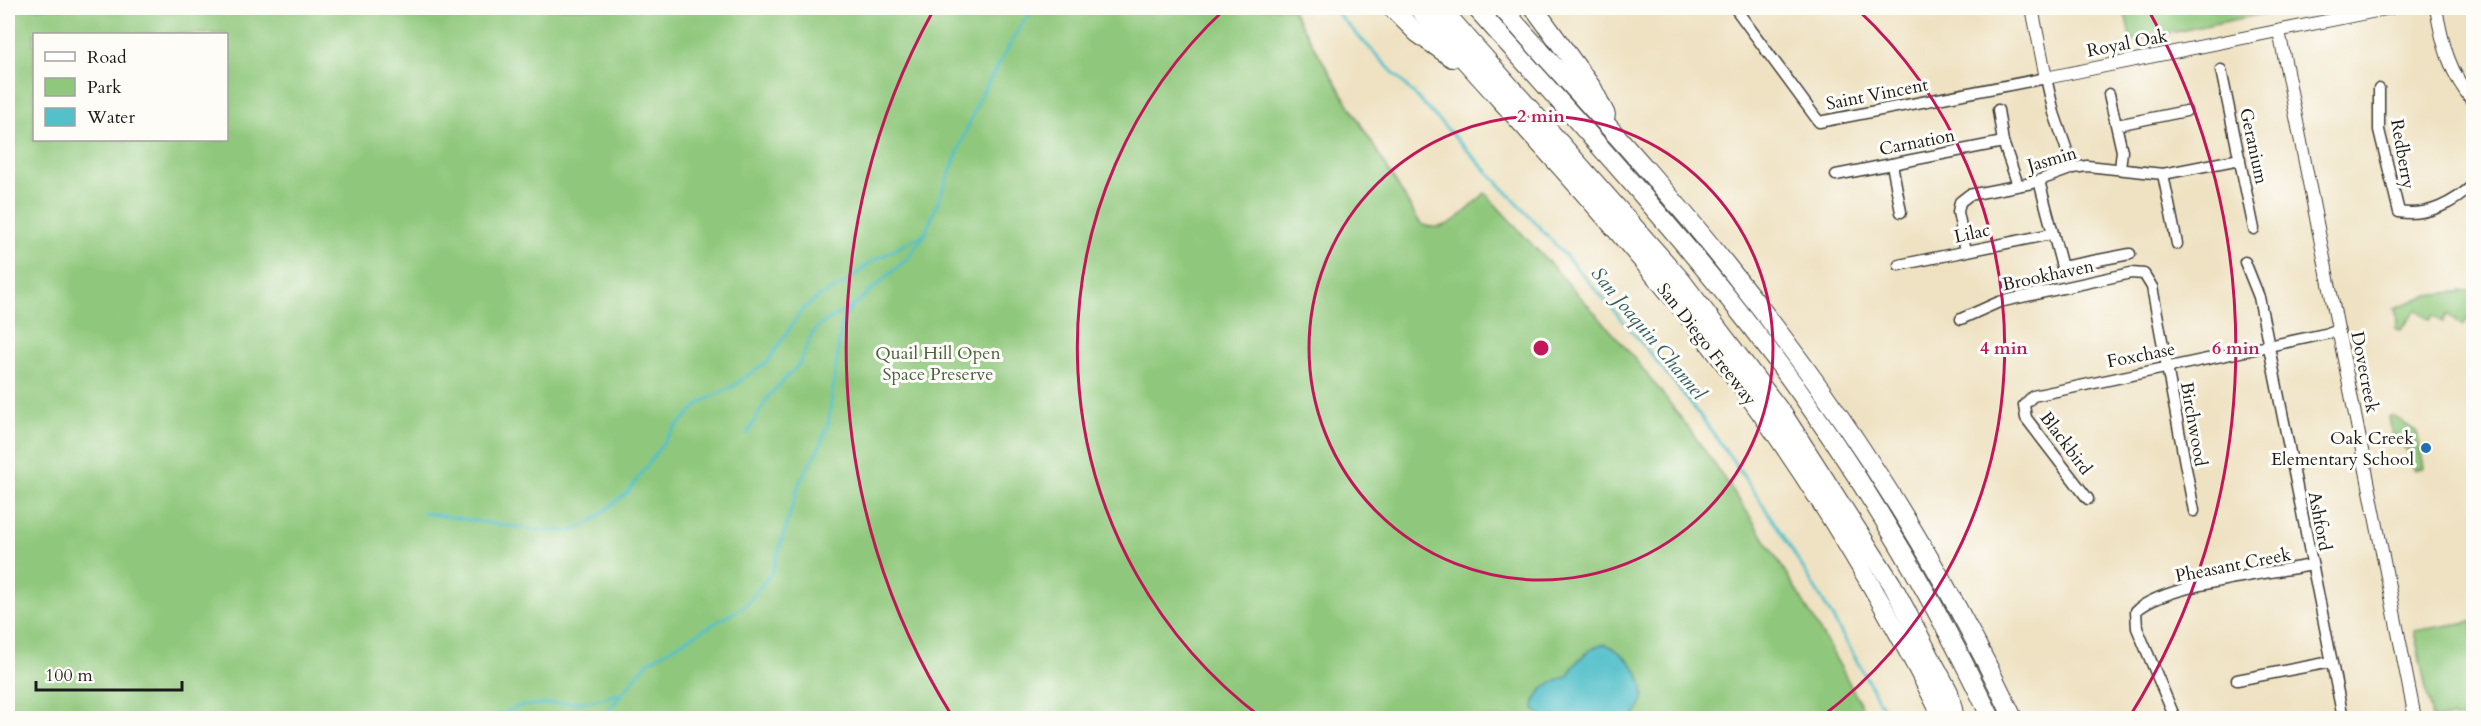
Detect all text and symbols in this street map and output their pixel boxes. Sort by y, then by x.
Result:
street label: Royal Oak [2085,23,2170,64]
legend [33,33,228,141]
text: Road [87,45,127,70]
street label: Saint Vincent [1824,72,1931,117]
text: Park [87,75,122,100]
text: 2 min [1517,104,1565,129]
text: Water [86,105,136,130]
street label: Geranium [2233,106,2274,187]
street label: Redberry [2384,117,2421,192]
street label: Carnation [1877,123,1958,162]
street label: Jasmin [2022,140,2081,179]
street label: Lilac [1952,217,1993,250]
street label: Brookhaven [2000,253,2097,297]
water label: San Joaquin Channel [1585,261,1713,406]
street label: San Diego Freeway [1651,278,1763,411]
street label: Dovecreek [2344,329,2385,415]
text: 4 min [1980,336,2028,361]
text: 6 min [2212,336,2260,361]
street label: Foxchase [2105,337,2177,374]
centre of rings [1531,338,1551,358]
park label: Quail Hill Open Space Preserve [875,341,1001,387]
street label: Birchwood [2174,380,2213,469]
street label: Blackbird [2034,407,2098,480]
place label: Oak Creek Elementary School [2271,426,2414,472]
marker: Oak Creek Elementary School [2419,441,2433,455]
street label: Ashford [2302,489,2338,553]
street label: Pheasant Creek [2173,542,2293,589]
scale bar [36,654,182,692]
text: 100 m [45,663,93,688]

